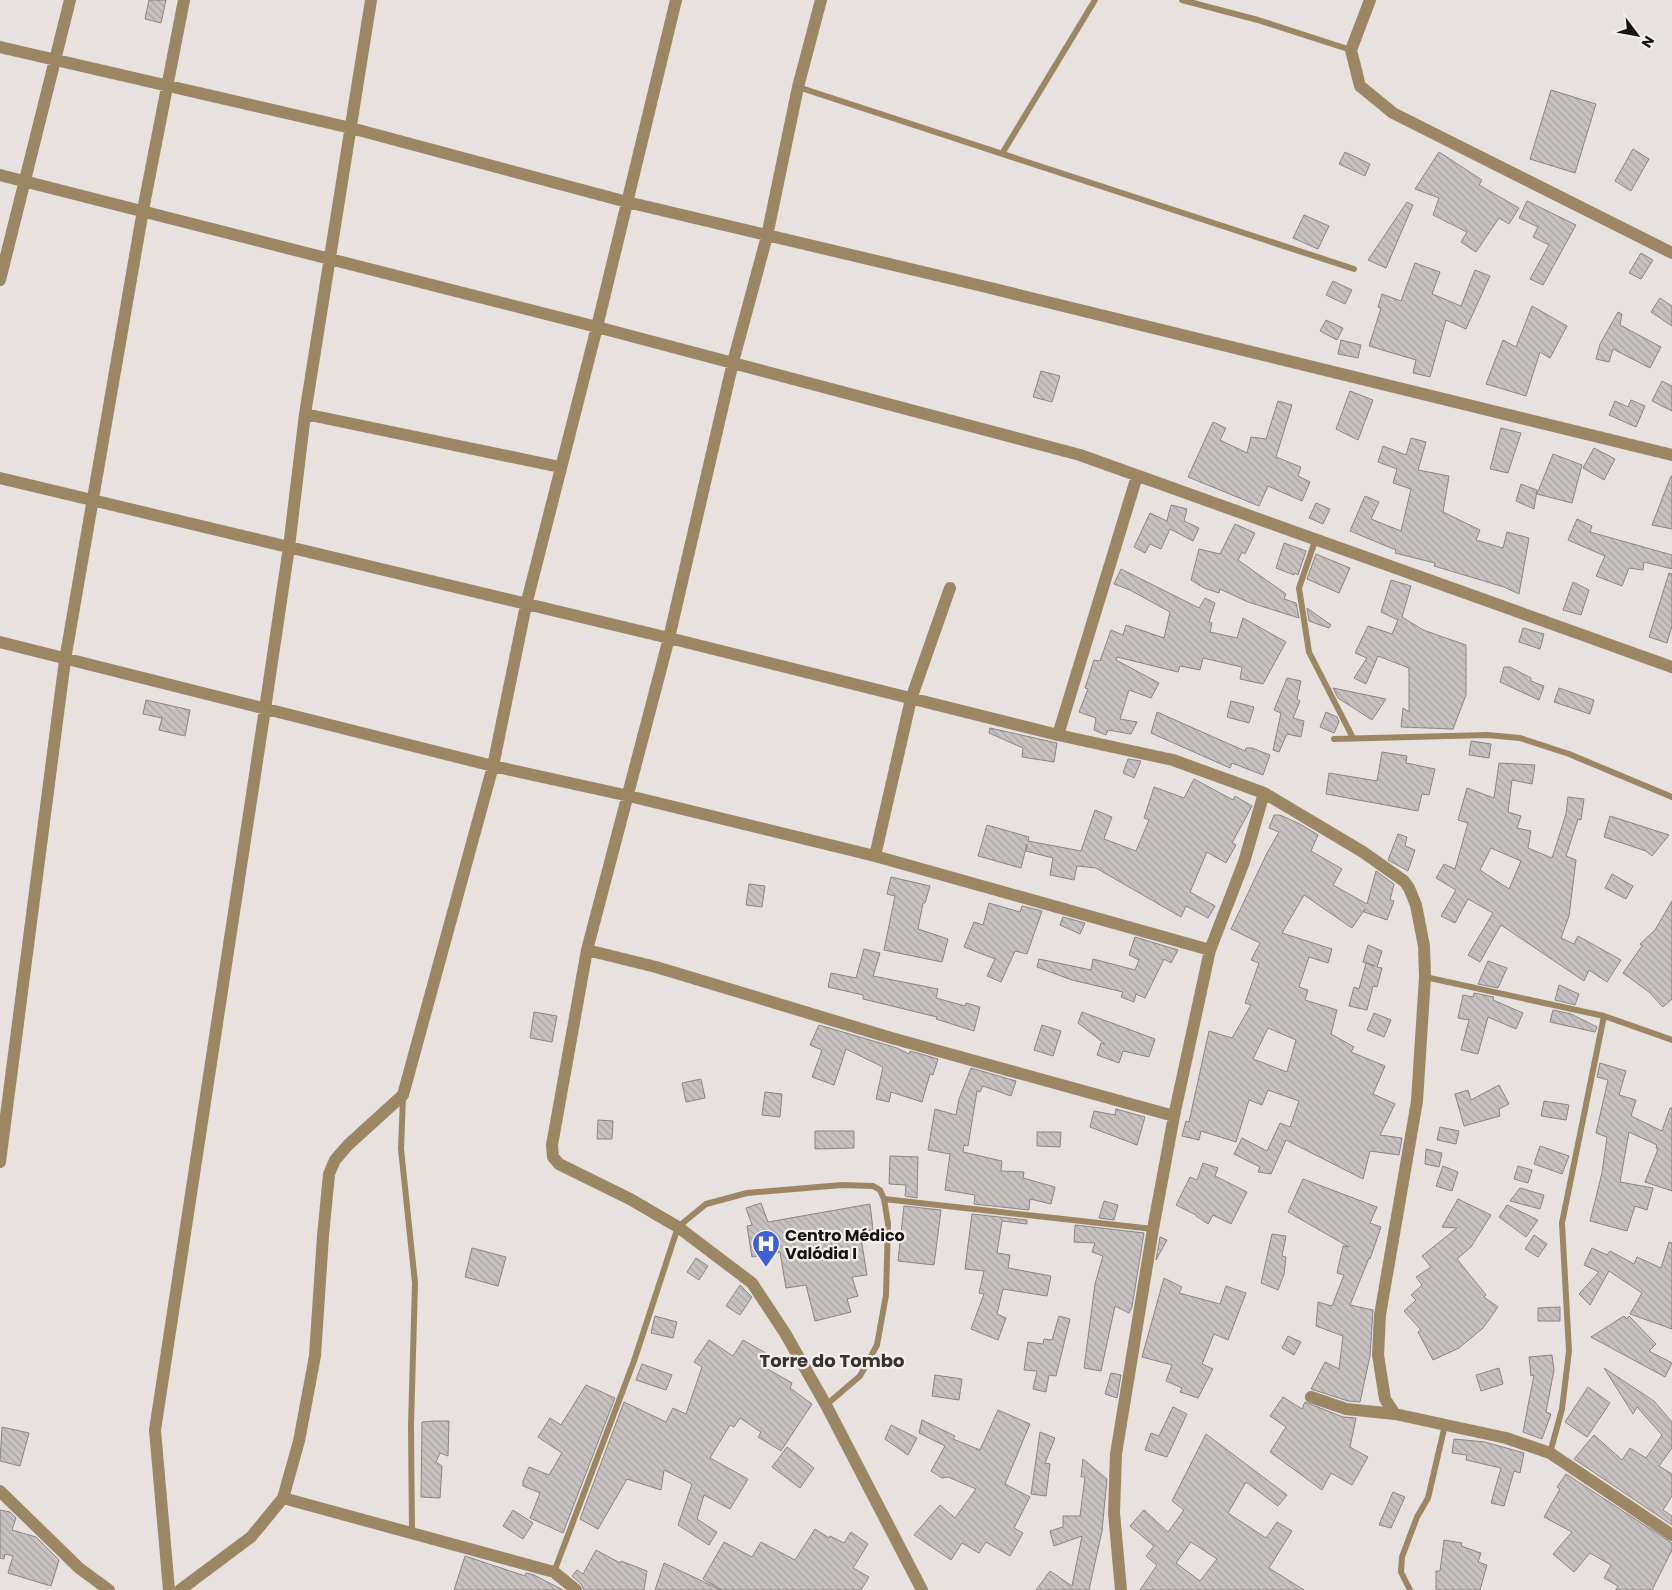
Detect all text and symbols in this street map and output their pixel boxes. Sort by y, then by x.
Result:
north arrow [1612,10,1662,60]
text: N [1637,32,1659,52]
place label: Centro Médico Valódia I [785,1224,905,1265]
hospital icon: Centro Médico Valódia I [751,1229,781,1268]
district label: Torre do Tombo [760,1348,904,1373]

